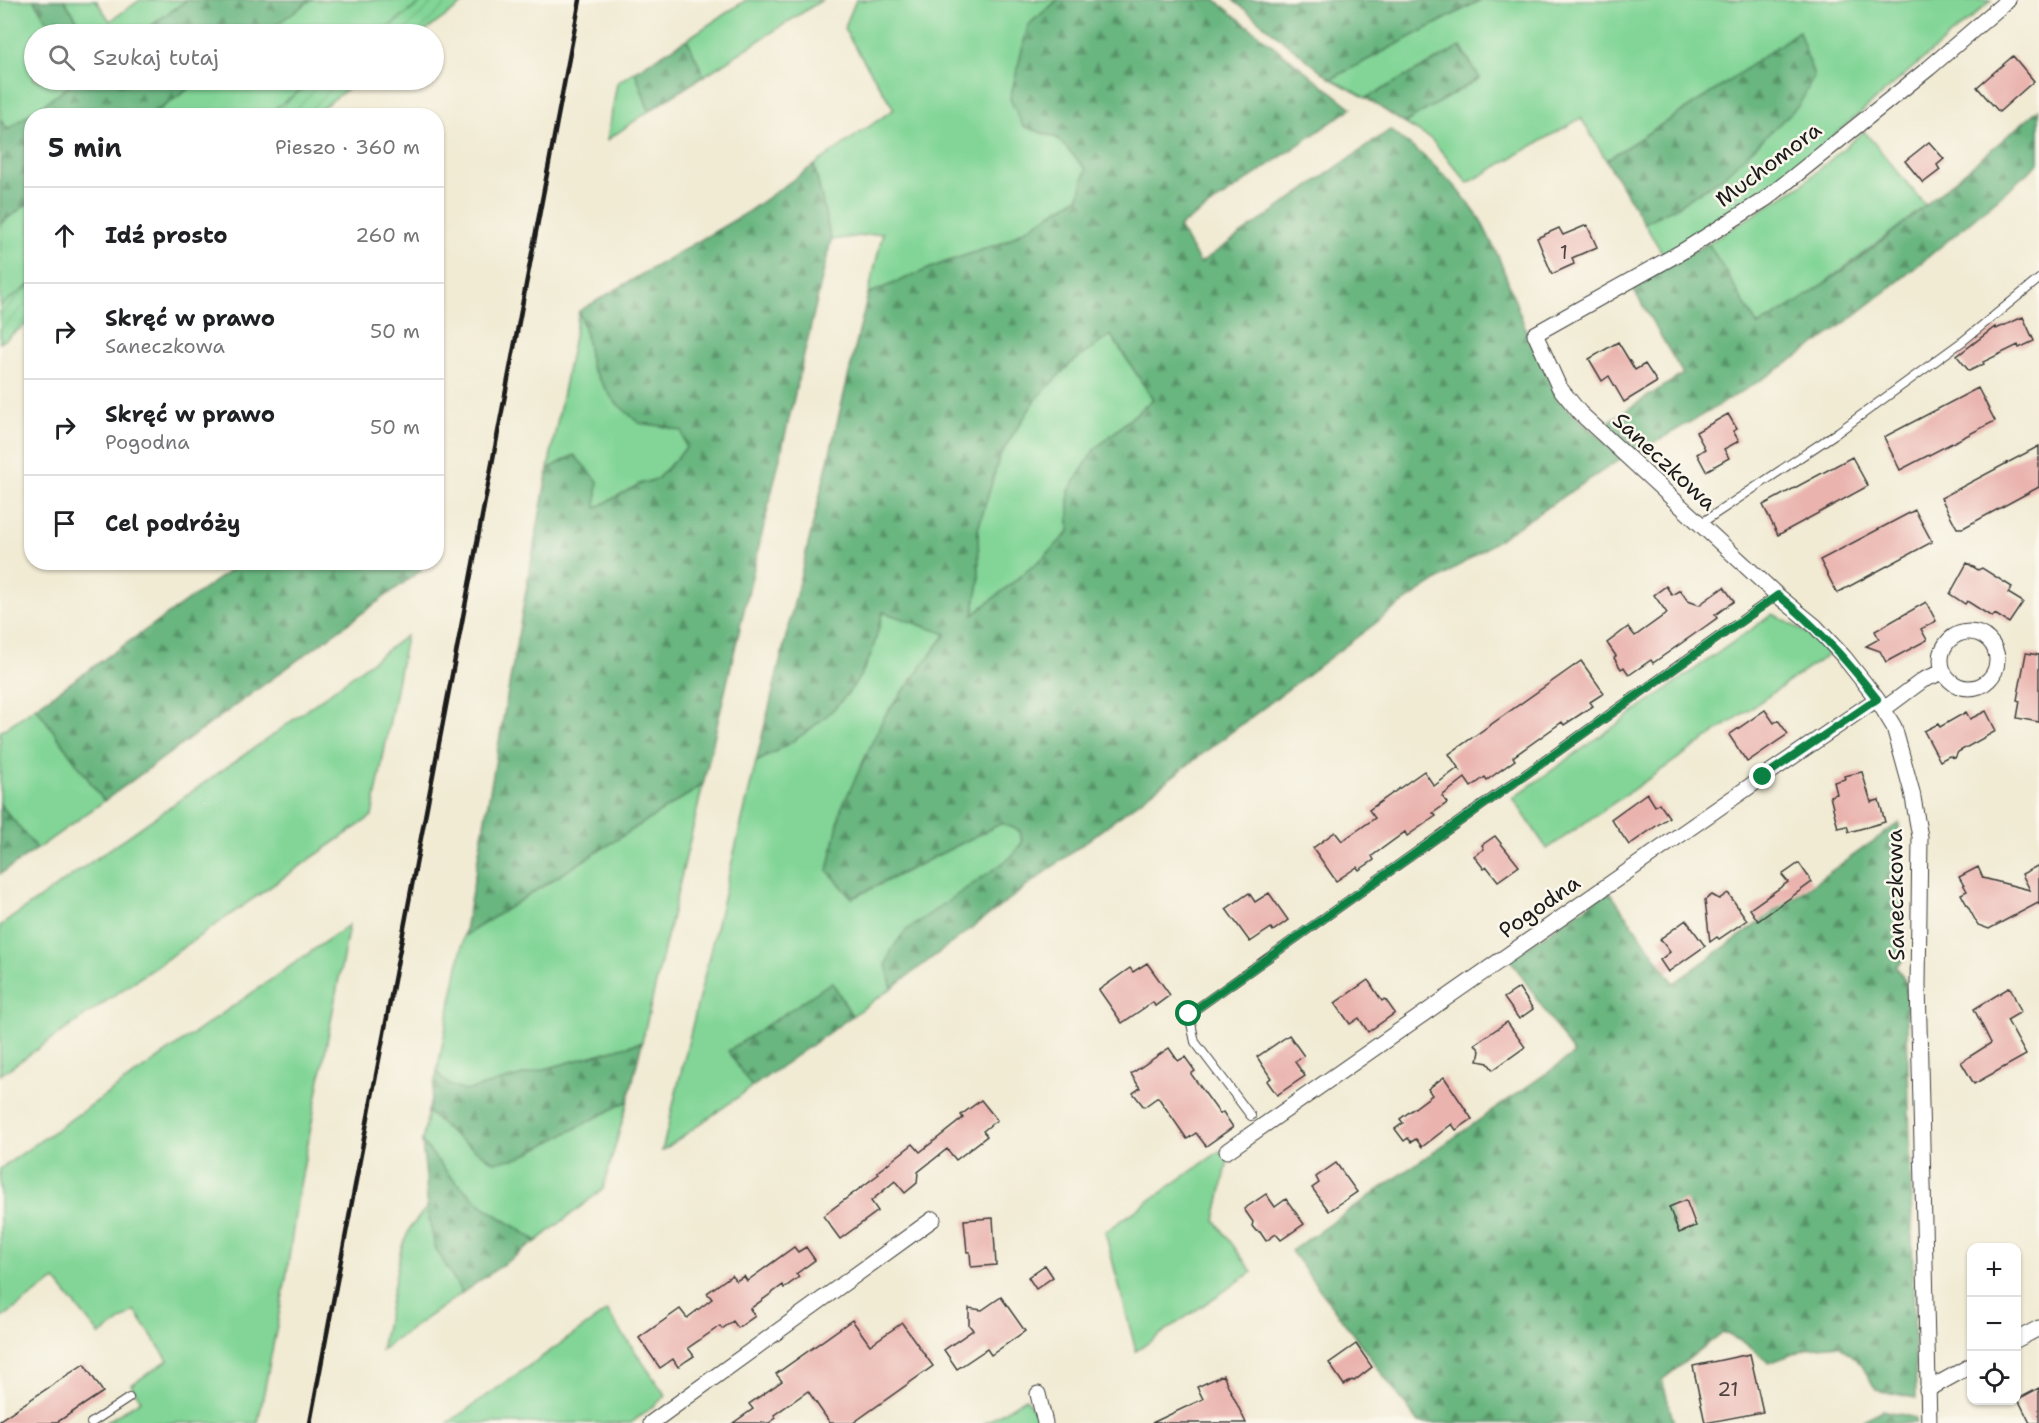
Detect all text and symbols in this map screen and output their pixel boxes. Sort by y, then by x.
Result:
search box [24,24,444,90]
icon: search [45,41,78,74]
text: Szukaj tutaj [93,43,219,72]
street label: Muchomora [1710,115,1827,214]
text: 5 min [48,130,122,165]
text: Pieszo · 360 m [275,134,420,160]
icon: ahead [48,219,81,252]
text: Idź prosto [105,221,228,250]
text: 260 m [355,222,420,248]
house number: 1 [1560,239,1568,265]
text: Skręć w prawo [105,304,275,333]
icon: right [48,315,81,348]
text: 50 m [370,318,420,344]
text: Saneczkowa [105,333,225,359]
text: Skręć w prawo [105,400,275,429]
street label: Saneczkowa [1607,406,1723,517]
icon: right [48,411,81,444]
text: 50 m [370,414,420,440]
text: Pogodna [105,429,190,455]
icon: arrive [48,507,81,540]
text: Cel podróży [105,509,241,538]
route end [1749,763,1775,789]
street label: Saneczkowa [1880,828,1911,961]
street label: Pogodna [1493,868,1586,945]
route start [1175,1000,1201,1026]
map controls [1967,1243,2021,1405]
button: + [1967,1243,2021,1297]
button: − [1967,1297,2021,1351]
button: locate [1967,1351,2021,1405]
house number: 21 [1717,1376,1739,1402]

